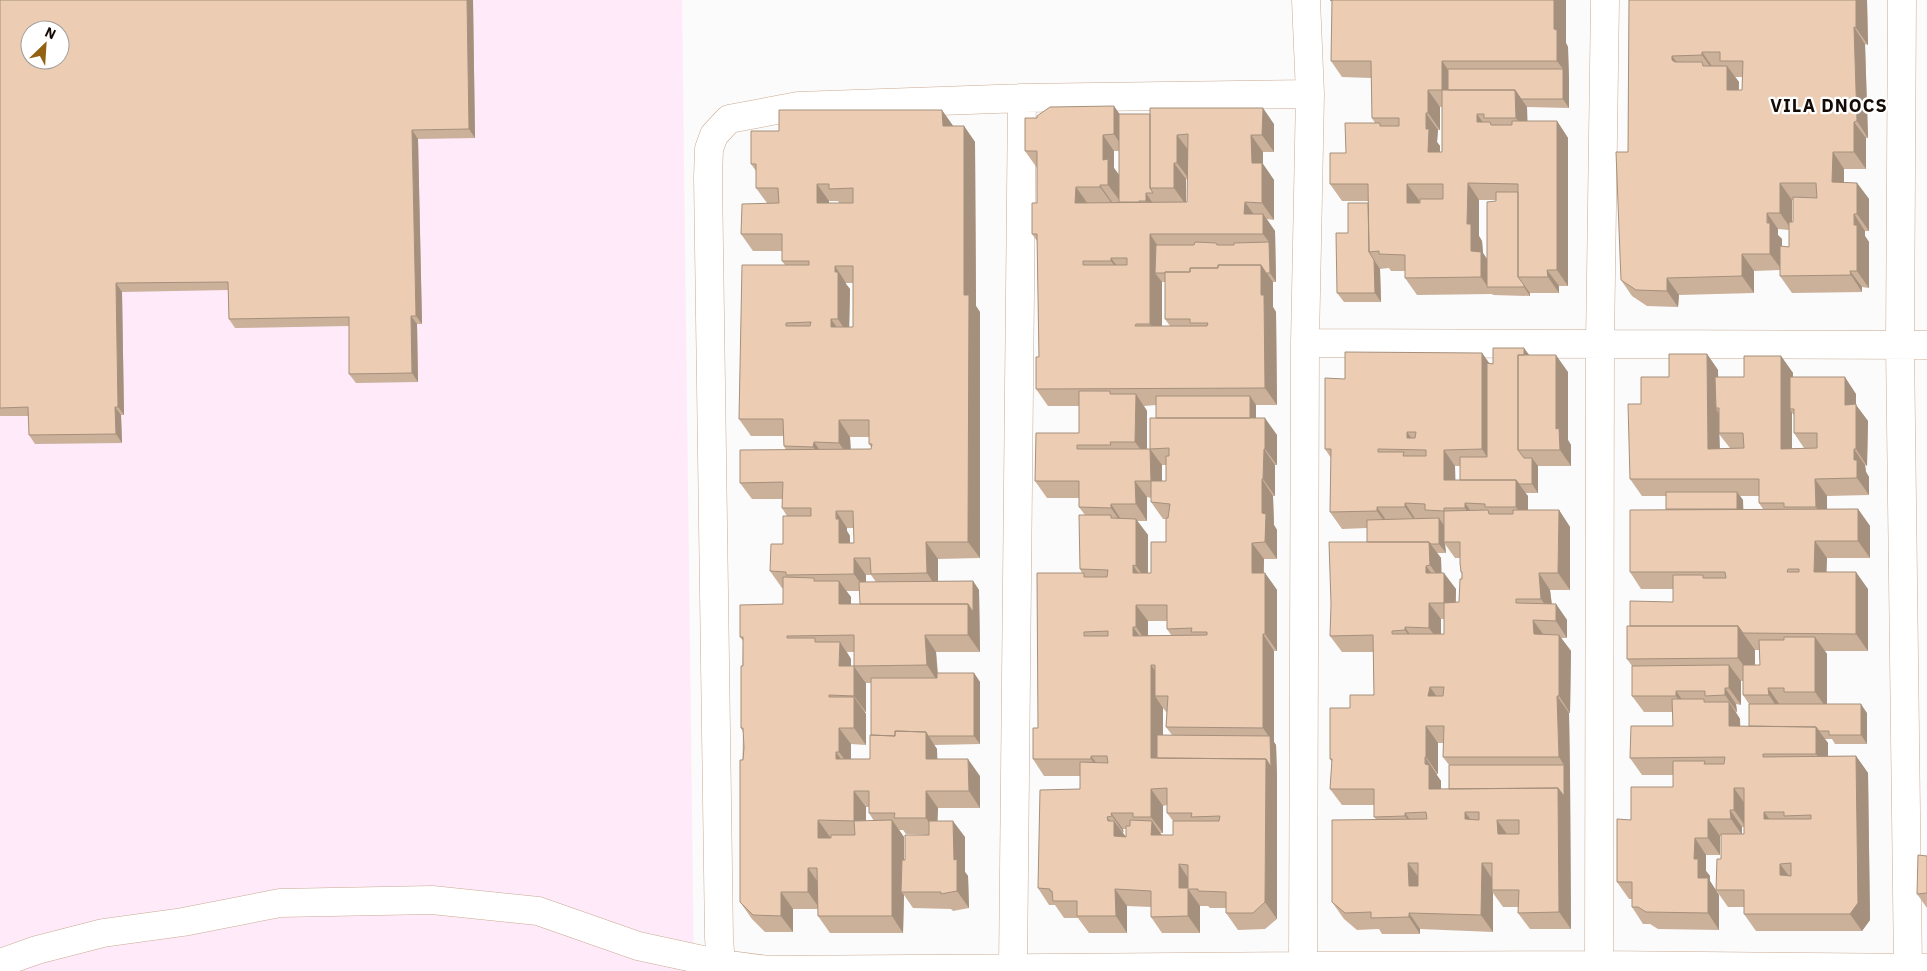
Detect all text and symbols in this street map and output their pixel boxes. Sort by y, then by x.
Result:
north arrow [20,20,70,70]
text: N [42,23,59,44]
district label: VILA DNOCS [1770,94,1888,117]

